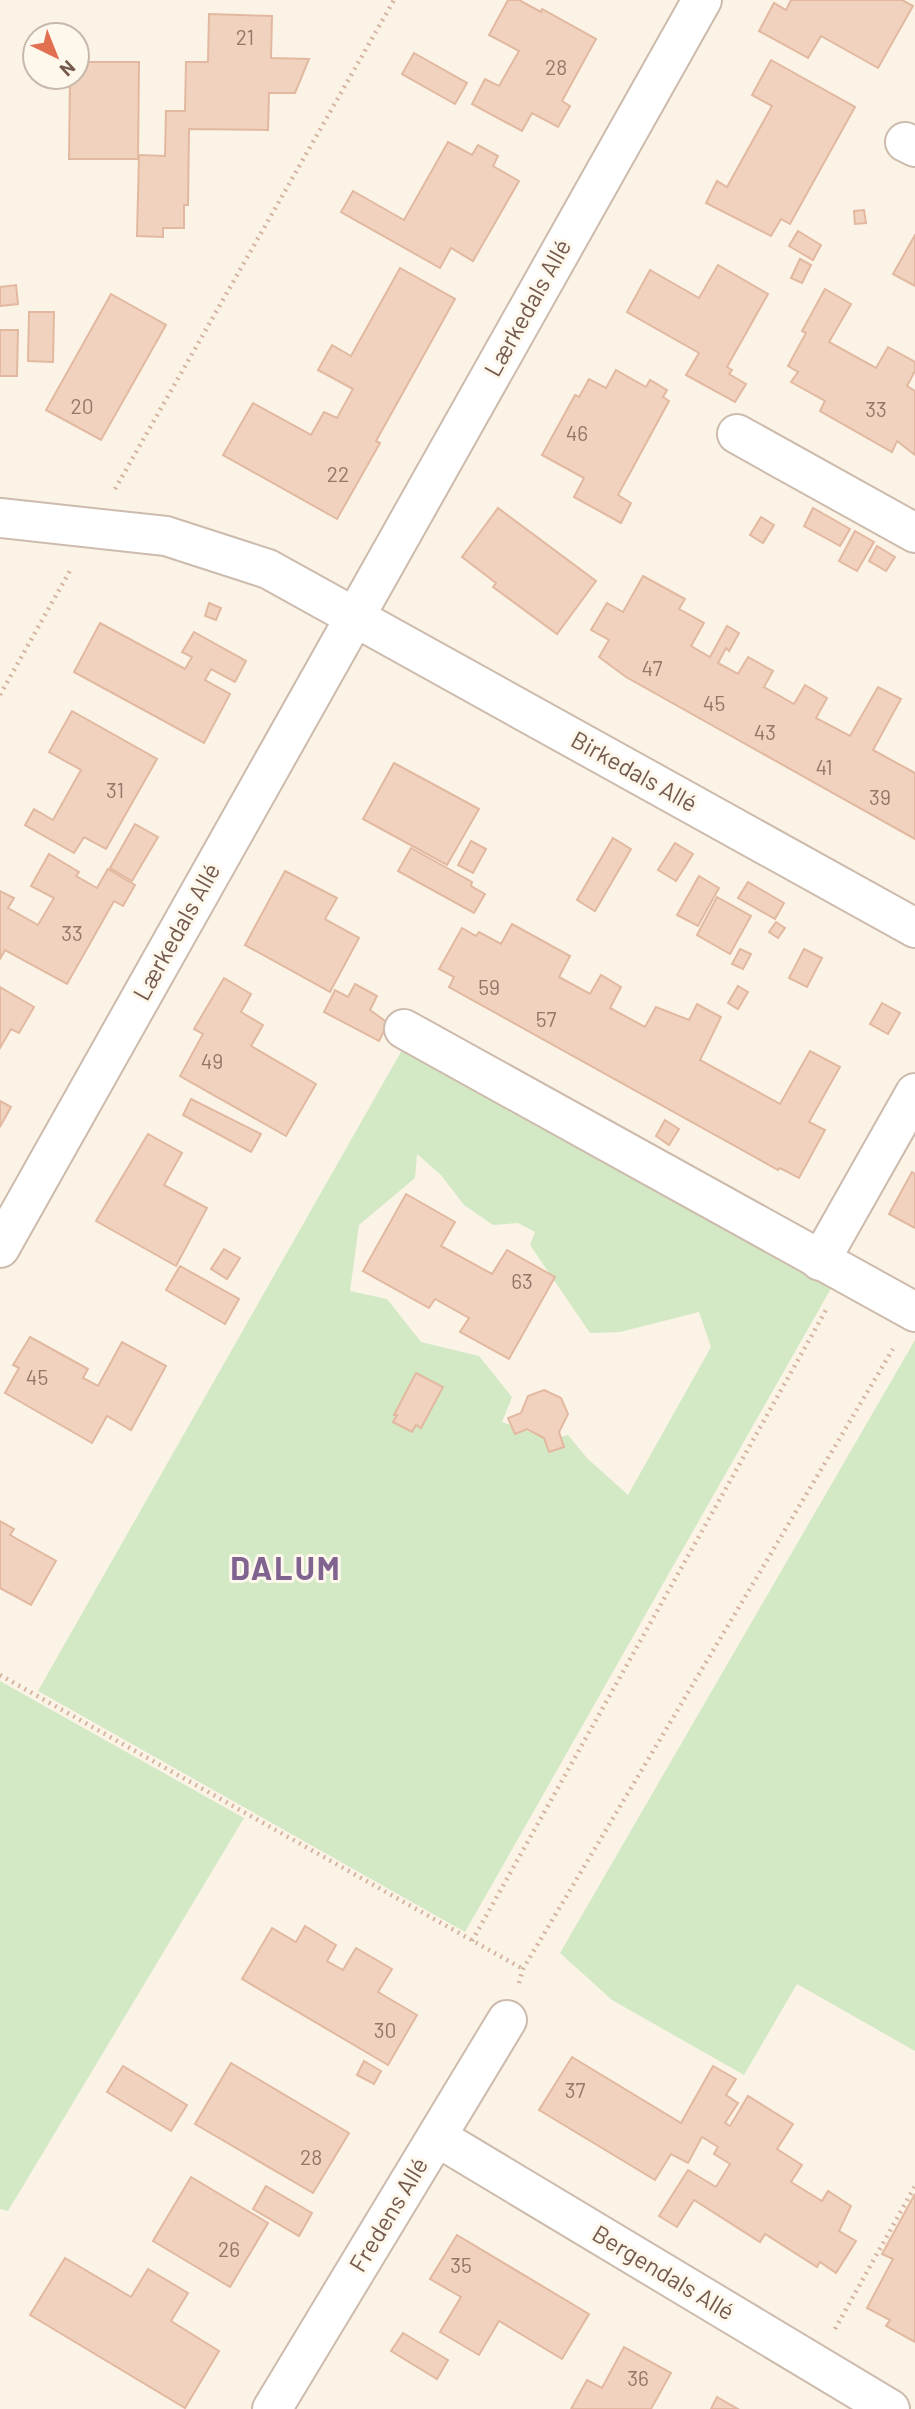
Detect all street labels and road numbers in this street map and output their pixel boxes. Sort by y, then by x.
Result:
street label: Lærkedals Allé [477,234,576,381]
street label: Birkedals Allé [567,724,703,817]
street label: Lærkedals Allé [126,858,225,1005]
street label: Fredens Allé [342,2152,433,2277]
street label: Bergendals Allé [588,2218,740,2325]

